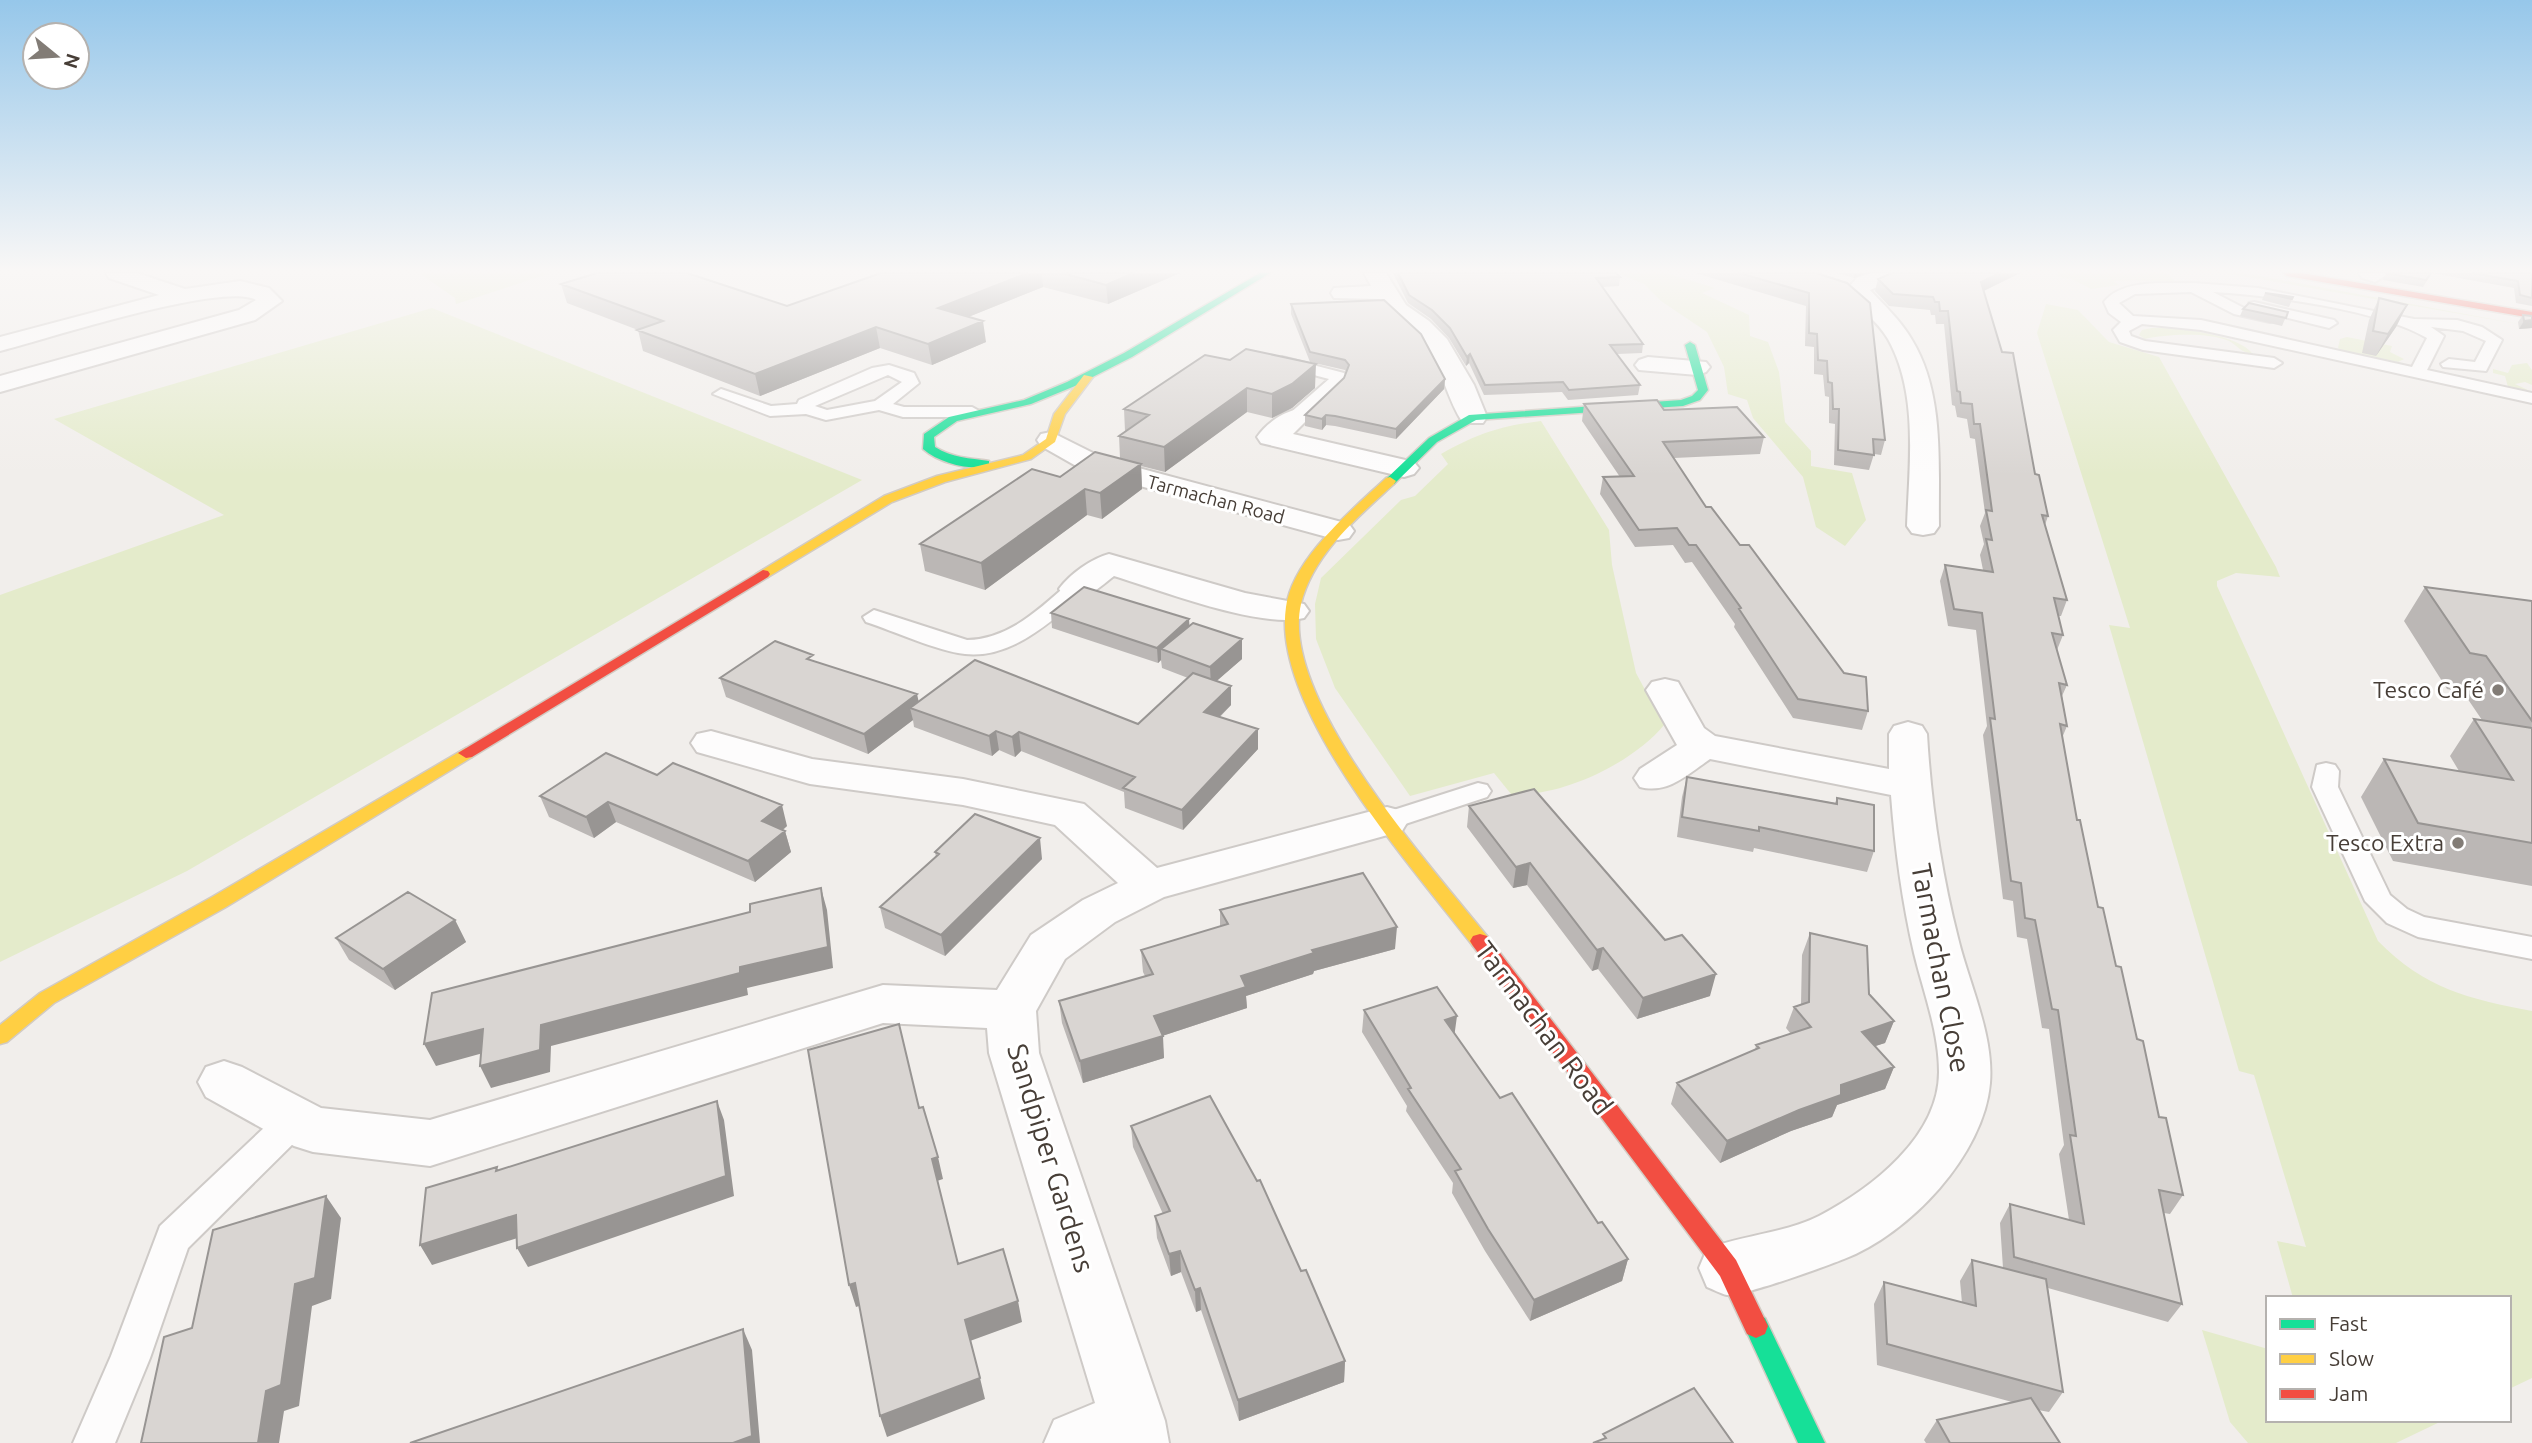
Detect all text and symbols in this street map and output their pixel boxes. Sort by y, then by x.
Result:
north arrow [21,21,91,91]
text: N [60,51,85,71]
street label: Tarmachan Road [1145,470,1287,528]
place label: Tesco Café [2373,677,2484,702]
marker: Tesco Café [2490,682,2506,698]
place label: Tesco Extra [2326,830,2444,855]
marker: Tesco Extra [2450,835,2466,851]
street label: Tarmachan Close [1906,861,1977,1075]
street label: Tarmachan Road [1469,935,1619,1120]
street label: Sandpiper Gardens [1002,1040,1101,1276]
legend [2266,1296,2511,1422]
text: Fast [2329,1311,2367,1335]
text: Slow [2329,1346,2374,1370]
text: Jam [2329,1381,2368,1405]

